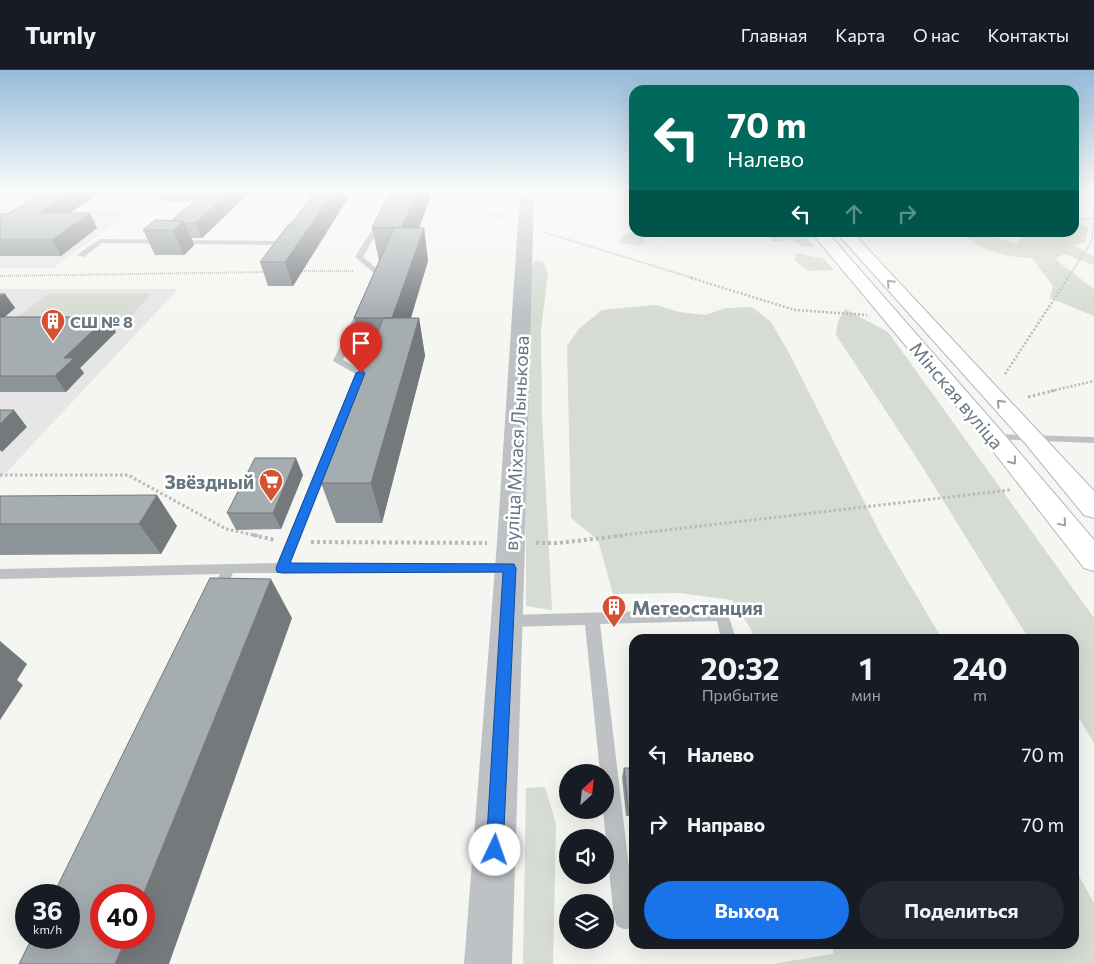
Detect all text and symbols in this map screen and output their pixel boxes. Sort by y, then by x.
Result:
text: Turnly [25,20,96,49]
text: Главная [741,24,807,46]
text: Карта [835,24,885,46]
text: О нас [913,24,960,46]
text: Контакты [988,24,1069,46]
text: 70 m [727,102,807,145]
icon: left [644,105,709,170]
text: Налево [727,145,804,172]
icon: left [787,200,815,228]
icon: ahead [840,200,868,228]
icon: right [893,200,921,228]
one-way arrow [887,280,896,289]
building icon: СШ № 8 [40,308,66,342]
place label: СШ № 8 [70,312,133,331]
pin [340,322,382,373]
icon: arrive [347,329,375,357]
street label: вуліца Міхася Лынькова [499,335,533,551]
street label: Мінская вуліца [905,337,1009,453]
one-way arrow [997,399,1006,408]
one-way arrow [1007,455,1015,464]
supermarket icon: Звёздный [258,468,284,502]
place label: Звёздный [164,470,254,493]
one-way arrow [1057,517,1066,526]
building icon: Метеостанция [601,594,627,628]
place label: Метеостанция [632,596,763,619]
text: 20:32 [701,649,780,686]
text: 1 [859,649,873,686]
text: 240 [952,649,1007,686]
text: Прибытие [702,685,779,704]
text: мин [851,685,881,704]
text: m [973,685,987,704]
icon: left [644,740,672,768]
text: Налево [687,743,754,766]
text: 70 m [1021,743,1064,766]
north arrow [559,764,614,819]
map controls [559,764,614,949]
icon: right [644,810,672,838]
text: Направо [687,813,765,836]
text: 70 m [1021,813,1064,836]
position arrow [468,823,520,875]
button: sound [559,829,614,884]
button: Выход [644,881,849,939]
button: Поделиться [859,881,1064,939]
speed limit sign: 40 [90,884,155,949]
button: layers [559,894,614,949]
text: 36 [33,895,63,925]
text: km/h [33,922,62,936]

